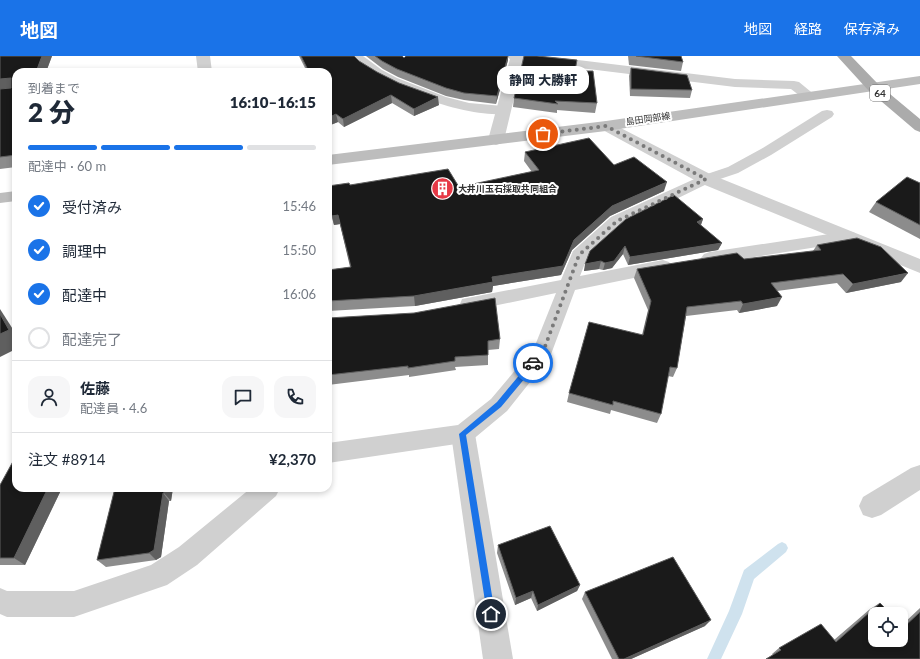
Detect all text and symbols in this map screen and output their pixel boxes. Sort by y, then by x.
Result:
text: 地図 [20,18,58,41]
text: 地図 [744,20,772,37]
text: 経路 [794,20,822,37]
text: 保存済み [844,20,900,37]
callout: 静岡 大勝軒 [497,66,589,94]
text: 静岡 大勝軒 [509,72,577,88]
text: 到着まで [28,80,80,96]
road number: 64 [870,85,890,101]
text: 16:10–16:15 [230,93,316,111]
text: 2 分 [28,96,75,128]
street label: 島田岡部線 [625,110,672,127]
pin [526,117,560,151]
icon: bag [532,123,554,145]
text: 配達中 · 60 m [28,158,106,174]
building icon: 大井川玉石採取共同組合 [429,176,455,202]
place label: 大井川玉石採取共同組合 [458,183,557,194]
icon: check [28,195,50,217]
text: 受付済み [62,198,122,216]
text: 15:46 [283,198,316,214]
icon: check [28,239,50,261]
text: 調理中 [62,242,107,260]
text: 15:50 [283,242,316,258]
icon: check [28,283,50,305]
text: 配達中 [62,286,107,304]
text: 16:06 [283,286,316,302]
text: 配達完了 [62,330,122,348]
courier [513,343,553,383]
icon: car [522,352,544,374]
button: person [28,376,70,418]
button: chat [222,376,264,418]
button: phone [274,376,316,418]
text: 佐藤 [80,379,110,397]
text: 配達員 · 4.6 [80,400,147,416]
text: 注文 #8914 [28,450,105,468]
text: ¥2,370 [269,450,316,468]
pin [474,597,508,631]
icon: home [480,603,502,625]
map controls [868,607,908,647]
button: locate [868,607,908,647]

